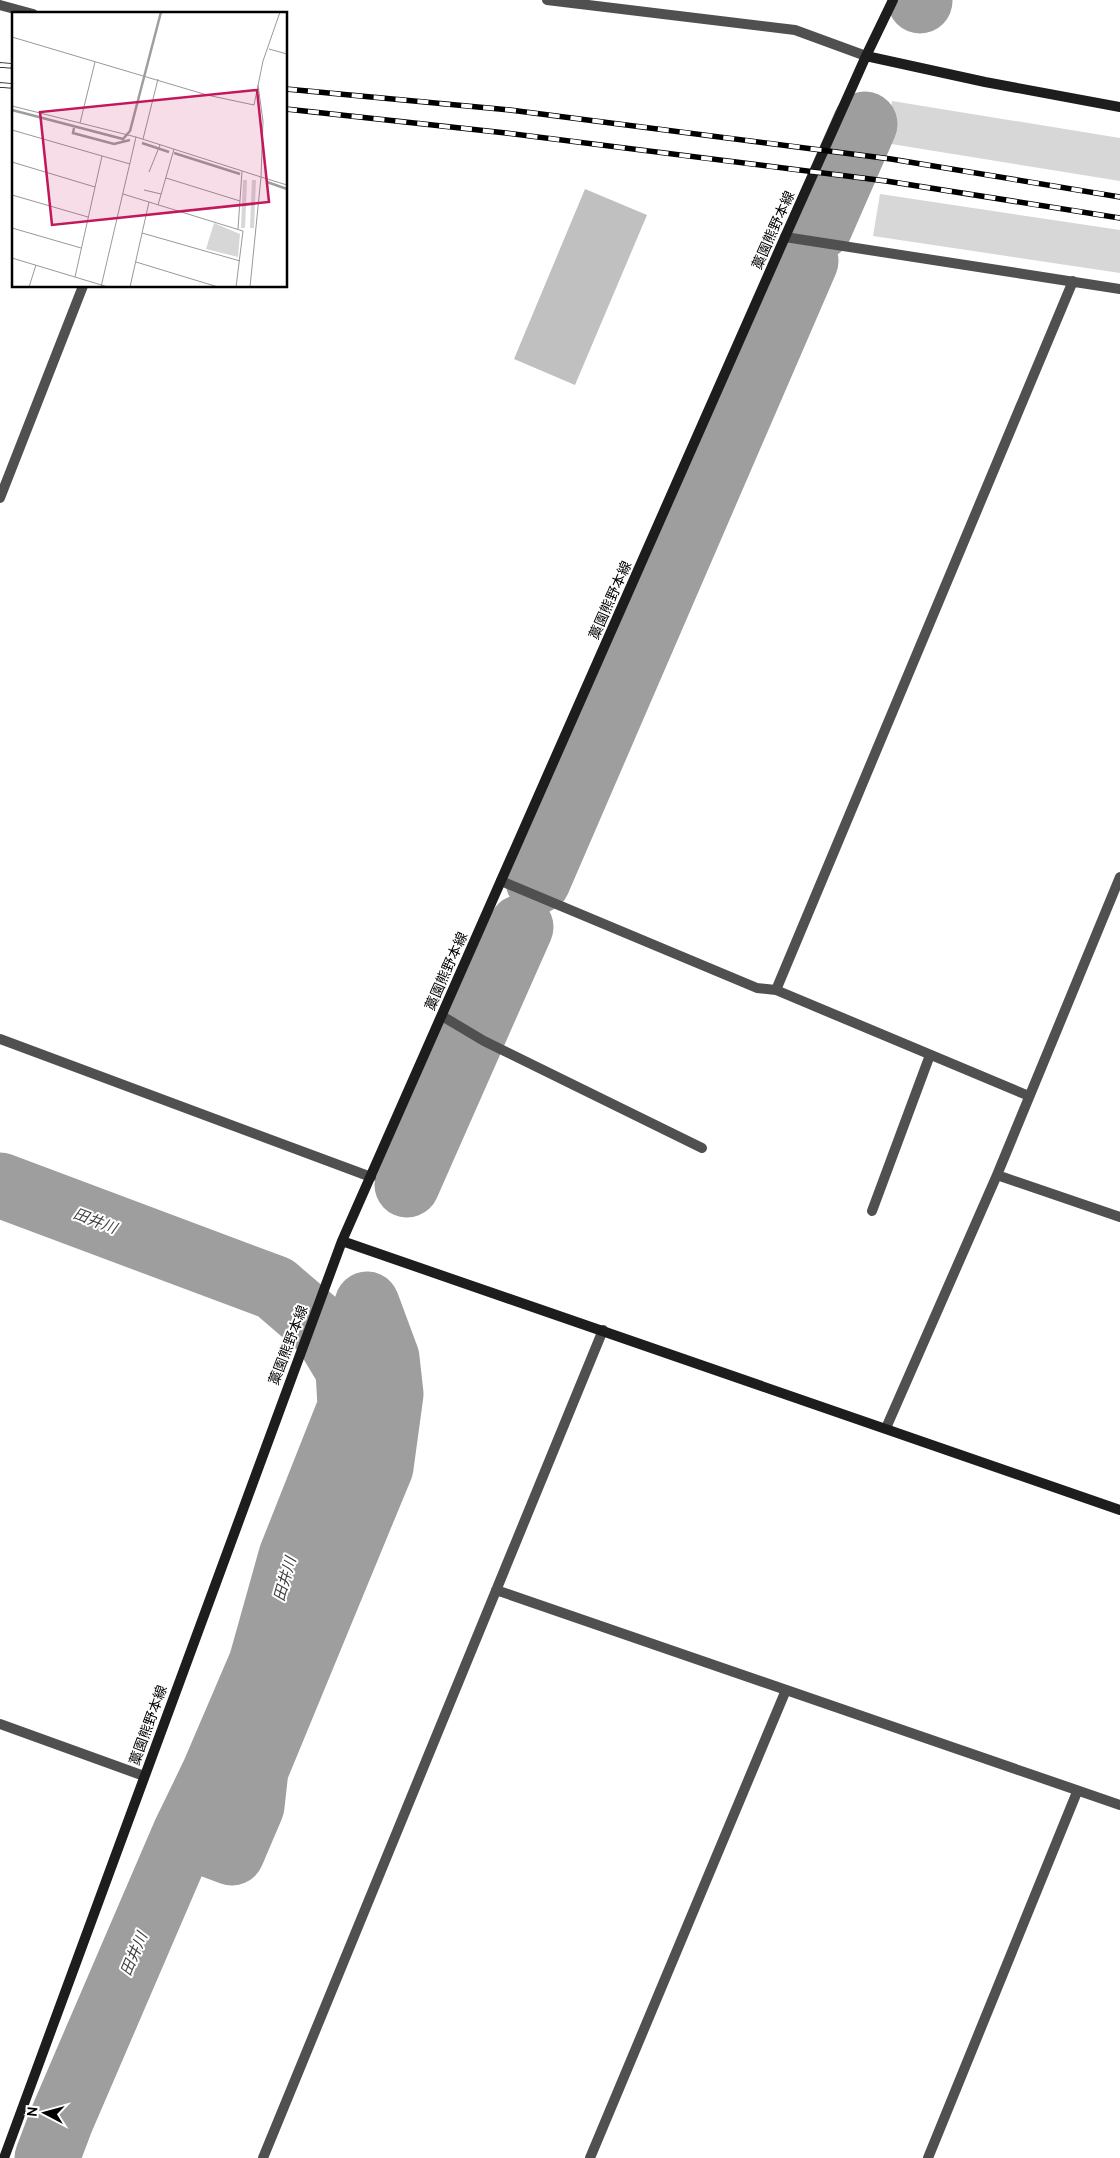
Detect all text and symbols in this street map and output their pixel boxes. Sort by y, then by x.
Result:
inset map [12,12,288,288]
street label: 藁園熊野本線 [748,188,798,272]
street label: 藁園熊野本線 [585,558,635,642]
street label: 藁園熊野本線 [421,929,471,1013]
water label: 田井川 [71,1205,121,1238]
street label: 藁園熊野本線 [265,1303,311,1387]
water label: 田井川 [270,1553,300,1603]
street label: 藁園熊野本線 [125,1682,171,1768]
water label: 田井川 [117,1928,152,1978]
north arrow [20,2088,70,2138]
text: N [23,2106,42,2118]

